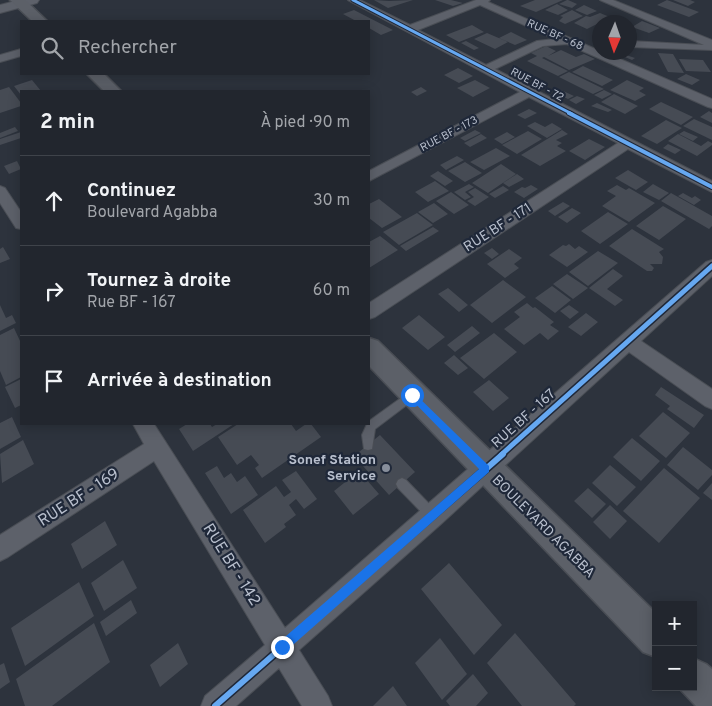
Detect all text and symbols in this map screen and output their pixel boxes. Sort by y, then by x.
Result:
north arrow [592,15,637,60]
street label: RUE BF - 68 [525,16,585,54]
search box [20,20,370,75]
icon: search [38,34,66,62]
text: Rechercher [78,36,177,60]
street label: RUE BF - 72 [508,65,566,105]
text: 2 min [40,109,95,136]
text: À pied · 90 m [260,113,350,133]
street label: RUE BF - 173 [418,113,480,155]
text: Continuez [87,179,176,203]
icon: ahead [40,187,68,215]
text: 30 m [313,191,350,211]
street label: RUE BF - 171 [461,200,535,256]
text: Boulevard Agabba [87,203,217,223]
text: Tournez à droite [87,269,231,293]
icon: right [40,277,68,305]
text: 60 m [313,281,350,301]
text: Rue BF - 167 [87,293,176,313]
icon: arrive [40,367,68,395]
text: Arrivée à destination [87,369,272,393]
route start [401,384,424,407]
street label: RUE BF - 167 [488,386,560,452]
place label: Sonef Station Service [289,452,376,485]
marker: Sonef Station Service [380,462,392,474]
street label: RUE BF - 169 [35,464,123,532]
street label: BOULEVARD AGABBA [488,472,598,582]
street label: RUE BF - 142 [198,520,264,610]
map controls [652,601,697,691]
button: + [652,601,697,646]
route end [271,636,294,659]
button: − [652,646,697,691]

